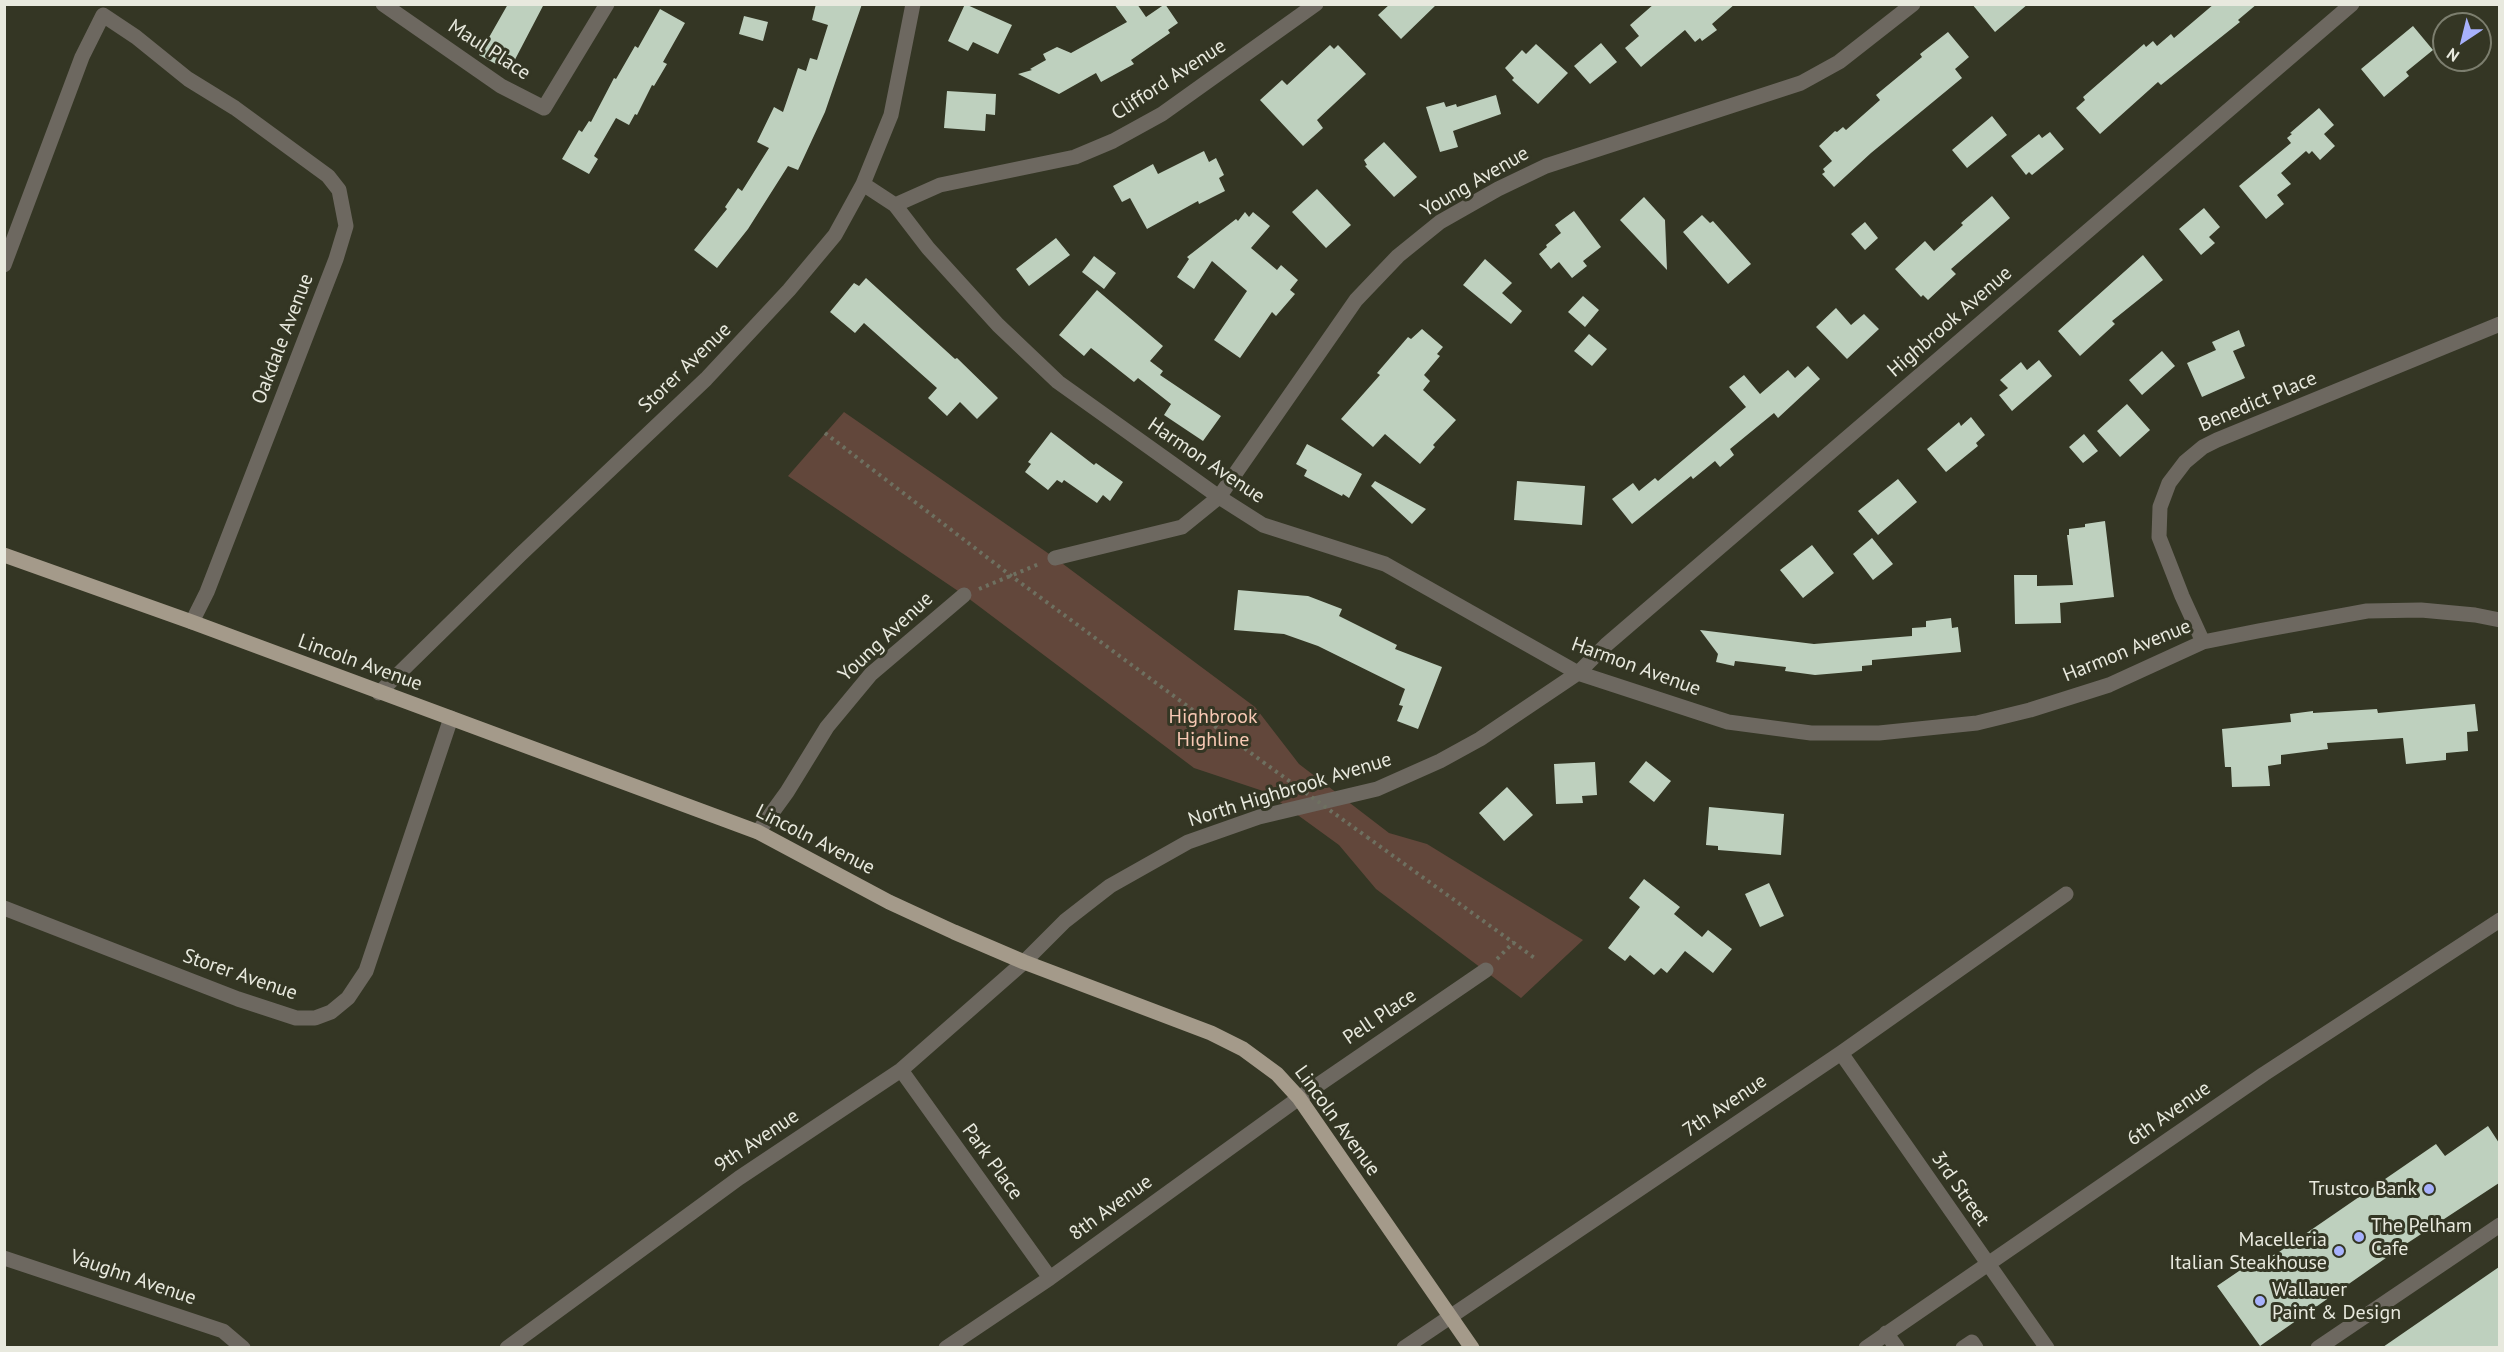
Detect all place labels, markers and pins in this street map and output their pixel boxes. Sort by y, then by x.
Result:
place label: Trustco Bank [2309,1177,2417,1201]
marker: Trustco Bank [2422,1182,2436,1196]
place label: The Pelham Cafe [2371,1214,2472,1261]
place label: Macelleria Italian Steakhouse [2169,1228,2327,1275]
marker: The Pelham Cafe [2352,1230,2366,1244]
marker: Macelleria Italian Steakhouse [2332,1244,2346,1258]
place label: Wallauer Paint & Design [2272,1278,2401,1325]
marker: Wallauer Paint & Design [2253,1294,2267,1308]

